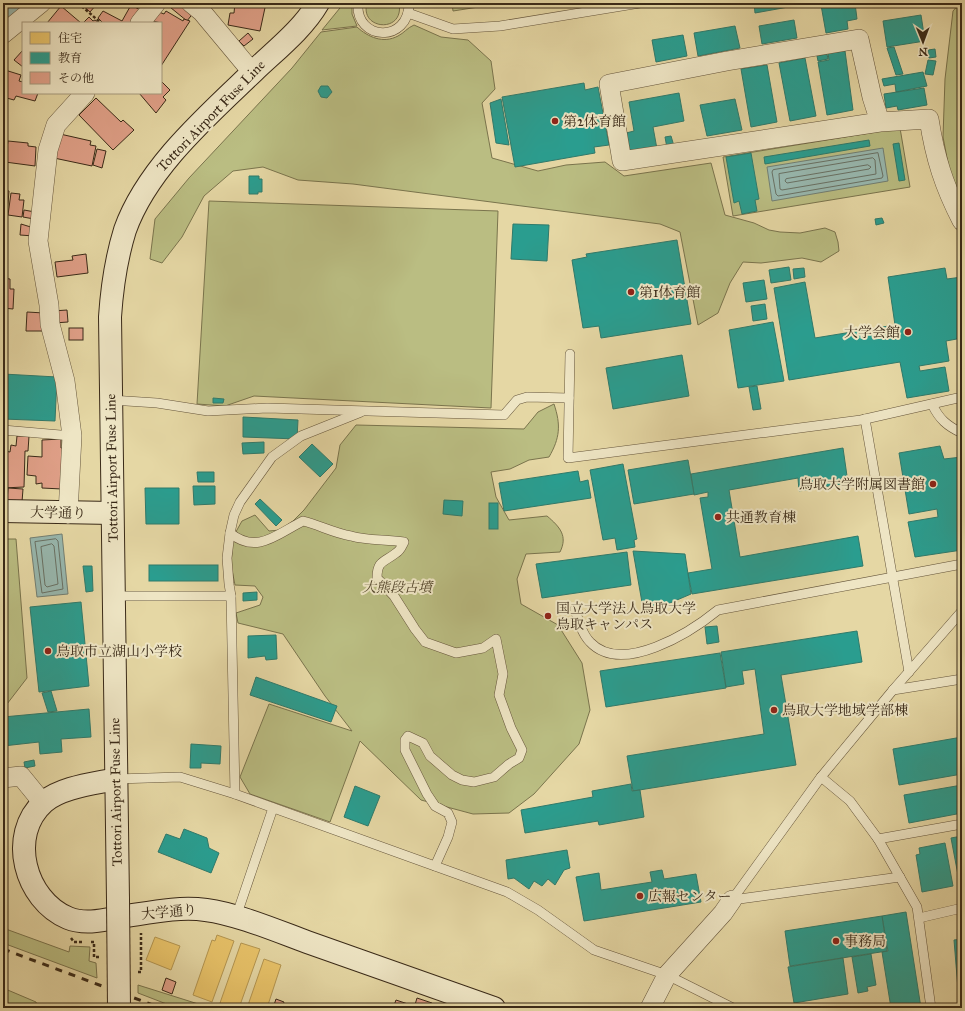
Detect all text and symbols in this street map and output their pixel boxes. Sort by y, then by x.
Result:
legend [22,22,162,94]
north arrow [903,22,943,62]
text: 住宅 [58,31,82,45]
text: N [918,45,928,58]
text: 教育 [58,51,82,65]
street label: Tottori Airport Fuse Line [153,57,269,175]
text: その他 [58,71,94,85]
place label: 第2体育館 [563,113,626,130]
marker: 第2体育館 [550,116,560,126]
place label: 第1体育館 [639,284,701,301]
marker: 第1体育館 [626,287,636,297]
place label: 大学会館 [844,324,900,341]
marker: 大学会館 [903,327,913,337]
street label: Tottori Airport Fuse Line [102,393,122,542]
place label: 鳥取大学附属図書館 [799,476,925,493]
marker: 鳥取大学附属図書館 [928,479,938,489]
street label: 大学通り [30,504,86,522]
place label: 共通教育棟 [726,509,796,526]
marker: 共通教育棟 [713,512,723,522]
park label: 大熊段古墳 [362,579,434,596]
place label: 国立大学法人鳥取大学 鳥取キャンパス [556,600,696,633]
marker: 国立大学法人鳥取大学 鳥取キャンパス [543,611,553,621]
place label: 鳥取市立湖山小学校 [56,643,182,660]
marker: 鳥取市立湖山小学校 [43,646,53,656]
place label: 鳥取大学地域学部棟 [782,702,908,719]
marker: 鳥取大学地域学部棟 [769,705,779,715]
street label: Tottori Airport Fuse Line [106,717,126,866]
place label: 広報センター [648,888,731,905]
marker: 広報センター [635,891,645,901]
street label: 大学通り [140,901,198,923]
place label: 事務局 [844,933,886,950]
marker: 事務局 [831,936,841,946]

